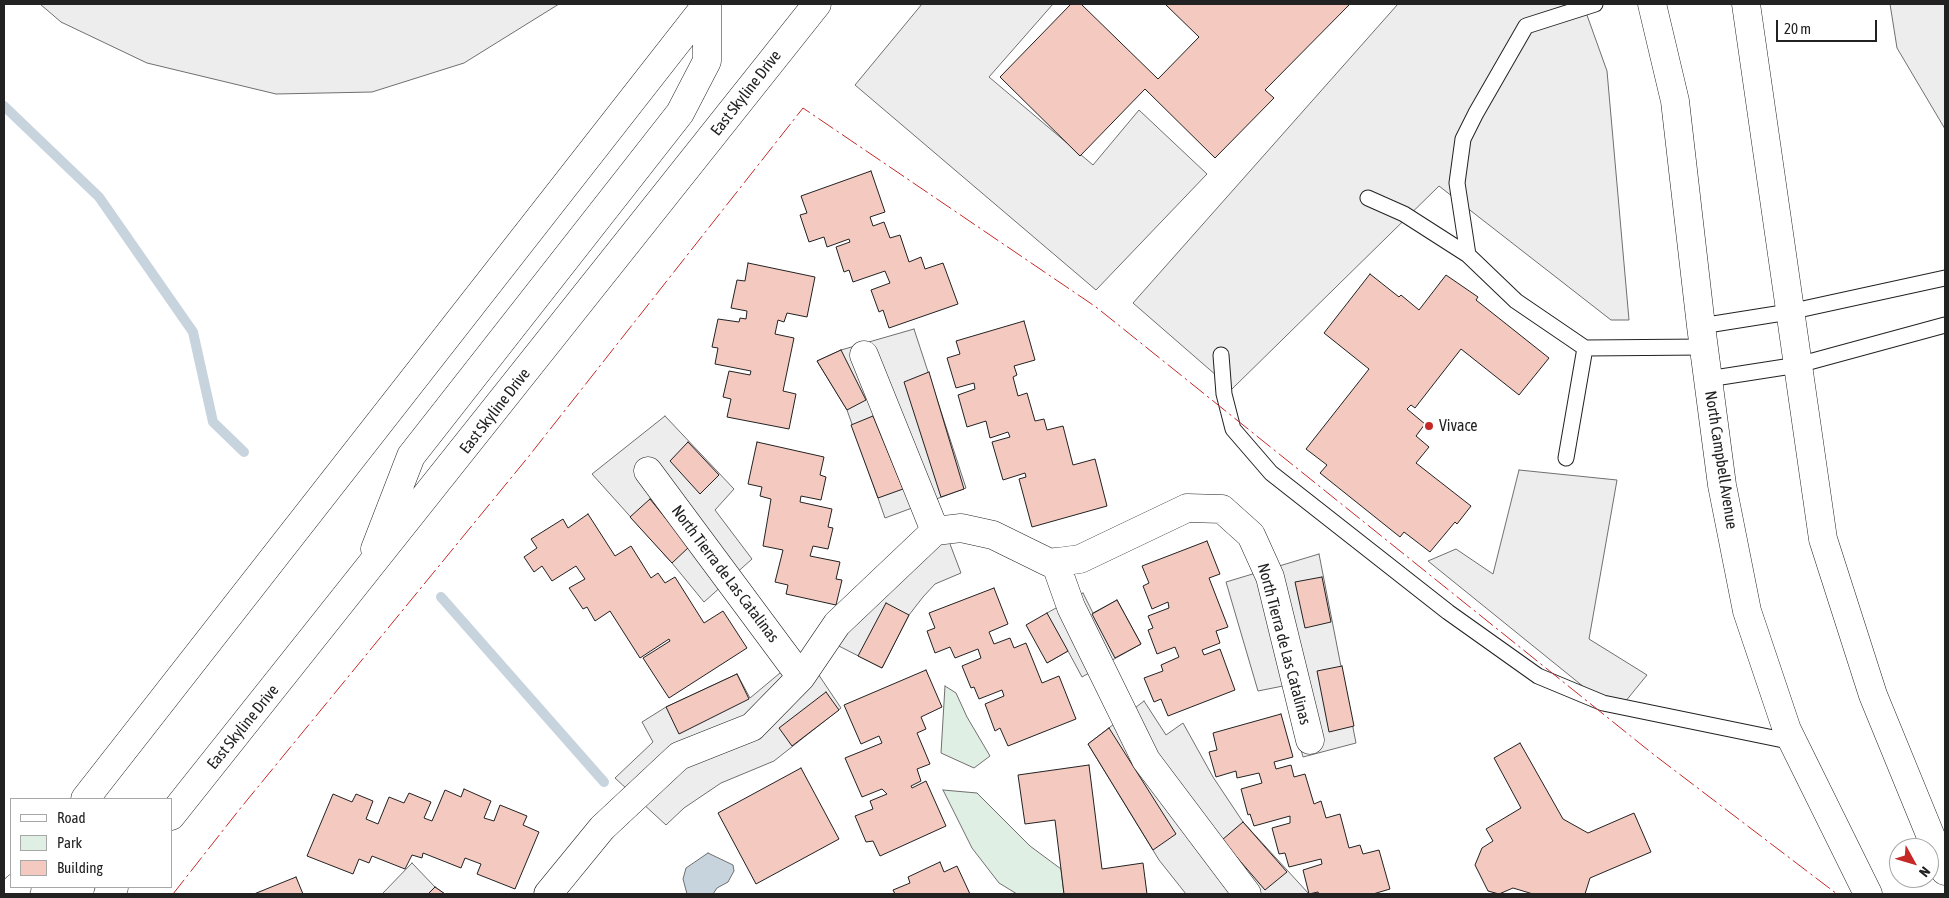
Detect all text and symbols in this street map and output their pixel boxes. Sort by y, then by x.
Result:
scale bar [1779,10,1880,42]
text: 20 m [1784,20,1811,37]
street label: East Skyline Drive [707,46,785,140]
street label: East Skyline Drive [456,364,534,458]
street label: North Campbell Avenue [1701,390,1741,530]
place label: Vivace [1439,416,1478,436]
marker: Vivace [1423,420,1435,432]
street label: North Tierra de Las Catalinas [667,502,783,646]
street label: North Tierra de Las Catalinas [1253,561,1315,727]
street label: East Skyline Drive [203,681,283,773]
legend [10,798,172,888]
text: Road [57,809,86,826]
text: Park [57,834,82,851]
north arrow [1889,838,1939,888]
text: Building [57,859,103,876]
text: N [1916,864,1934,880]

